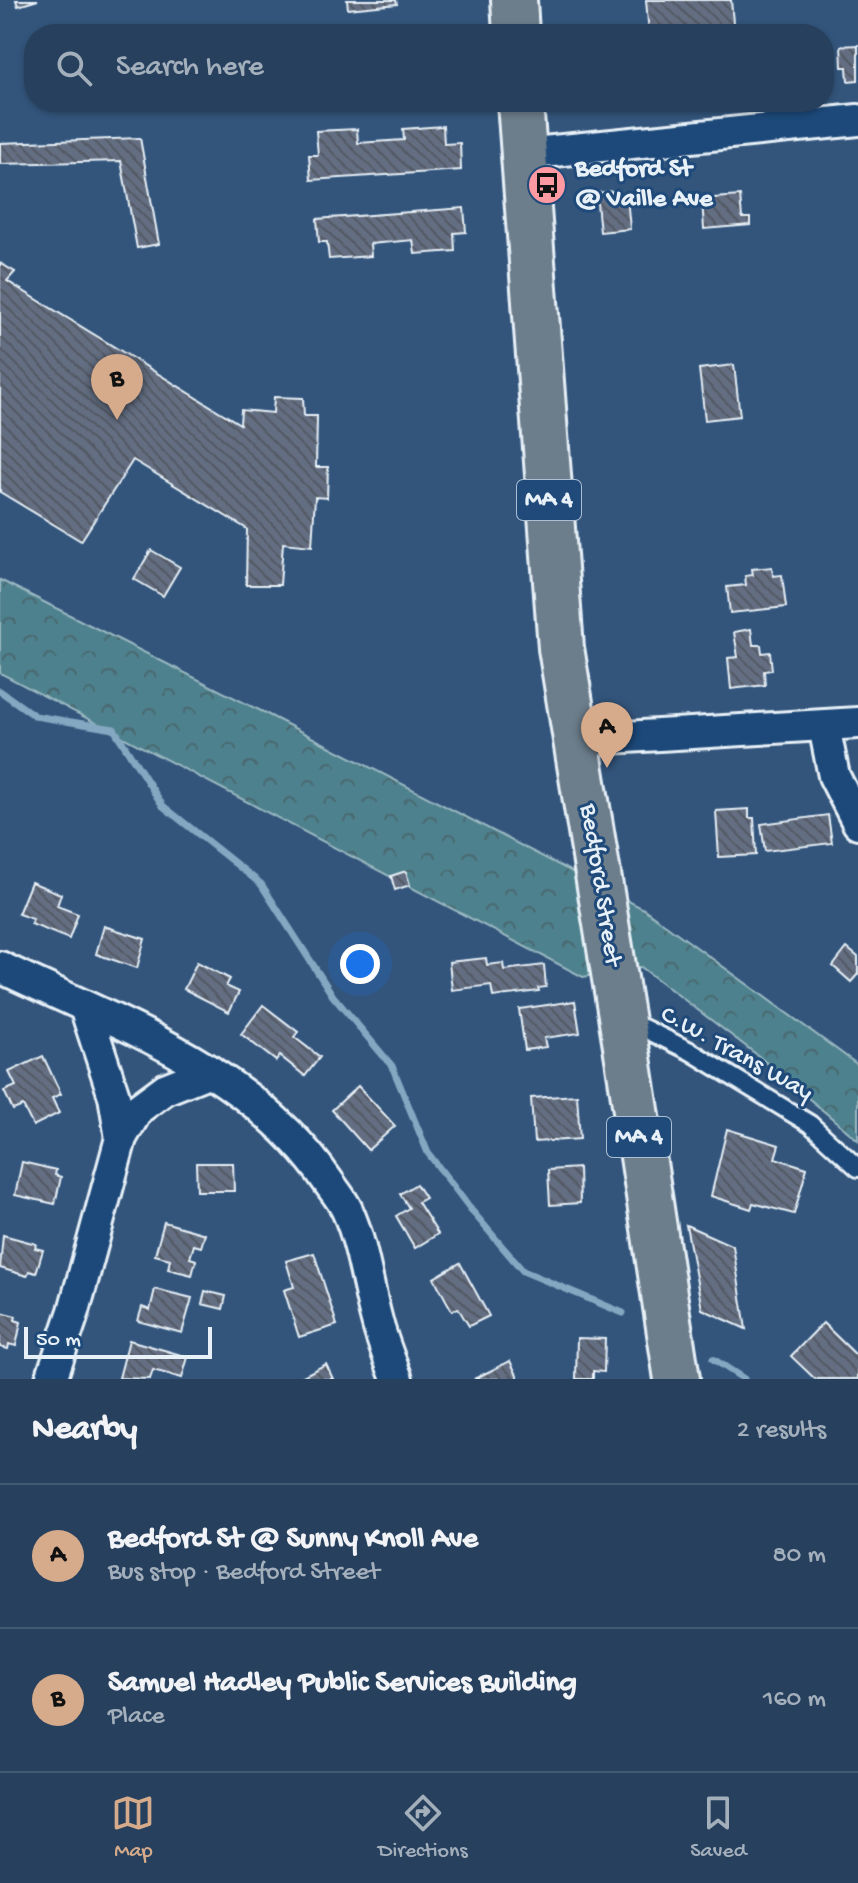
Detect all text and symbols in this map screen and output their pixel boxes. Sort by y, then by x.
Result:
search box [24,24,834,112]
icon: search [52,46,96,90]
text: Search here [116,51,264,86]
place label: Bedford St @ Vaille Ave [574,155,714,216]
bus stop icon: Bedford St @ Vaille Ave [526,164,568,206]
pin: B [91,354,143,420]
road number: MA 4 [517,480,581,520]
pin: A [581,702,633,768]
street label: Bedford Street [571,801,627,970]
your location [340,944,380,984]
street label: C.W. Trans Way [654,1000,818,1110]
road number: MA 4 [607,1117,671,1157]
scale bar [24,1323,212,1359]
text: 50 m [36,1328,81,1354]
text: Nearby [32,1411,137,1451]
text: 2 results [737,1416,826,1447]
text: Bedford St @ Sunny Knoll Ave [108,1523,478,1558]
text: A [50,1541,66,1572]
text: 80 m [772,1541,826,1572]
text: Bus stop · Bedford Street [108,1558,380,1589]
text: Samuel Hadley Public Services Building [108,1667,577,1702]
text: B [51,1685,65,1716]
text: 160 m [763,1685,826,1716]
text: Place [108,1702,165,1733]
tab: Map [111,1791,155,1865]
tab: Directions [378,1791,468,1865]
tab: Saved [690,1791,747,1865]

